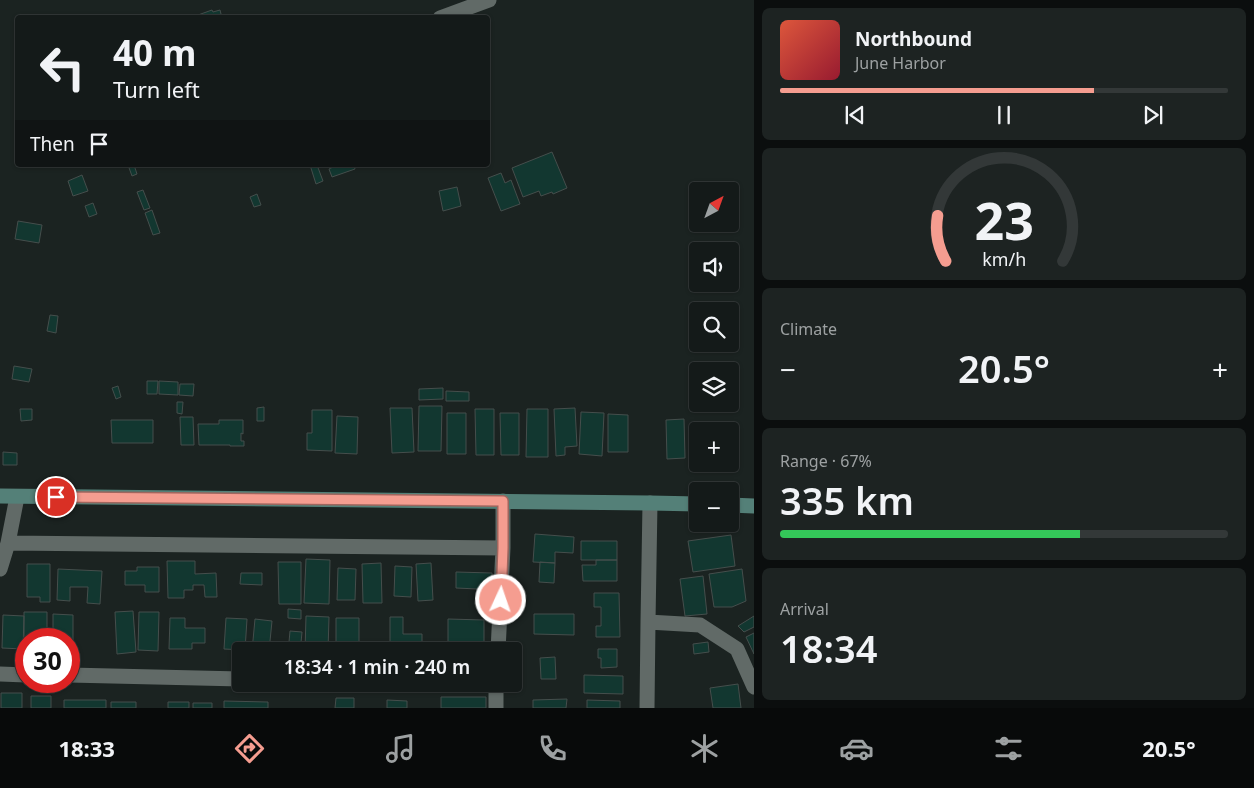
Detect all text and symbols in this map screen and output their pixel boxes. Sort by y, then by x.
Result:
text: Northbound [855,26,972,52]
text: 40 m [113,29,196,76]
icon: left [30,35,95,100]
text: June Harbor [855,52,946,74]
text: Turn left [113,74,200,104]
icon: previous [841,101,869,129]
icon: pause [990,101,1018,129]
icon: next [1139,101,1167,129]
icon: arrive [85,130,113,158]
text: Then [30,131,75,157]
north arrow [689,182,739,232]
map controls [689,182,739,532]
text: 23 [974,184,1034,255]
button: sound [689,242,739,292]
text: km/h [982,247,1026,271]
button: search [689,302,739,352]
text: Climate [780,318,837,340]
text: 20.5° [958,342,1050,394]
text: − [780,350,796,388]
text: + [1212,350,1228,388]
button: layers [689,362,739,412]
button: + [689,422,739,472]
text: Range · 67% [780,450,872,472]
text: 335 km [780,474,914,526]
pin [35,476,77,518]
button: − [689,482,739,532]
icon: arrive [42,483,70,511]
position arrow [474,573,526,625]
text: Arrival [780,598,829,620]
text: 18:34 [780,622,877,674]
speed limit sign: 30 [15,628,80,693]
text: 18:34 · 1 min · 240 m [284,654,470,680]
icon: directions [232,731,267,766]
icon: music [383,731,418,766]
icon: phone [535,731,570,766]
icon: climate [687,731,722,766]
icon: car [839,731,874,766]
icon: filters [991,731,1026,766]
text: 18:33 [58,733,115,763]
text: 20.5° [1142,733,1196,763]

